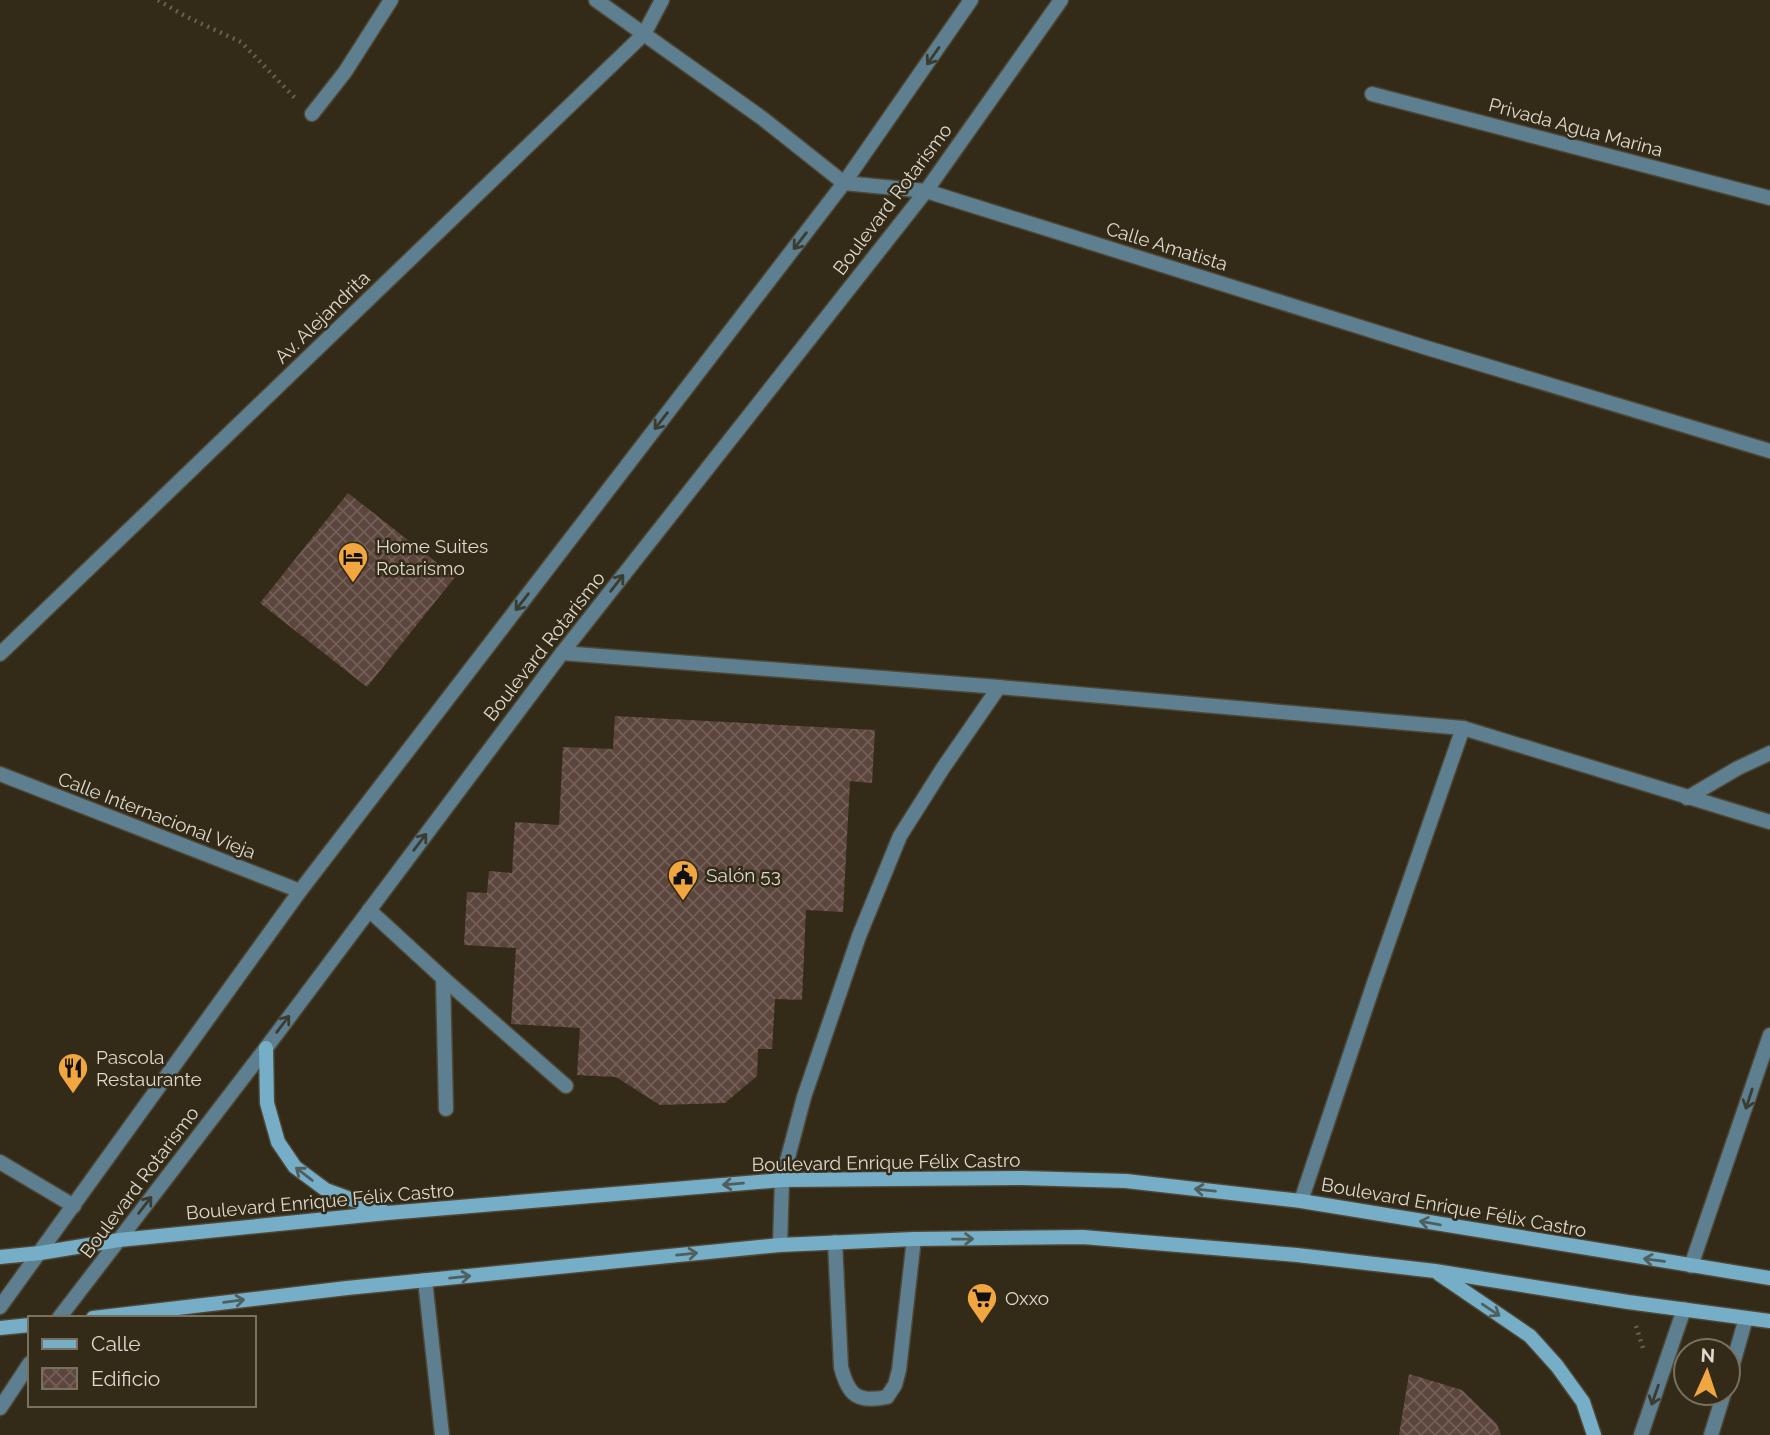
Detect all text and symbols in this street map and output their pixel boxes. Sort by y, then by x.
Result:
one-way arrow [926,46,940,65]
street label: Privada Agua Marina [1487,93,1665,161]
street label: Boulevard Rotarismo [828,119,956,279]
street label: Calle Amatista [1103,217,1231,275]
one-way arrow [792,231,807,250]
street label: Av. Alejandrita [270,266,374,368]
one-way arrow [654,412,669,430]
place label: Home Suites Rotarismo [376,535,488,579]
hotel icon: Home Suites Rotarismo [336,540,370,584]
street label: Boulevard Rotarismo [479,567,609,725]
one-way arrow [609,574,624,593]
one-way arrow [515,592,530,610]
street label: Calle Internacional Vieja [55,767,259,863]
one-way arrow [412,833,427,852]
public building icon: Salón 53 [666,858,700,902]
place label: Salón 53 [706,864,781,886]
one-way arrow [276,1015,291,1034]
place label: Pascola Restaurante [96,1046,202,1090]
restaurant icon: Pascola Restaurante [56,1051,90,1095]
one-way arrow [1741,1088,1754,1110]
street label: Boulevard Rotarismo [75,1102,203,1262]
street label: Boulevard Enrique Félix Castro [751,1149,1021,1175]
one-way arrow [296,1166,314,1181]
street label: Boulevard Enrique Félix Castro [1320,1173,1588,1241]
street label: Boulevard Enrique Félix Castro [185,1178,455,1224]
one-way arrow [722,1178,745,1191]
one-way arrow [1194,1184,1216,1197]
one-way arrow [138,1196,153,1215]
one-way arrow [1419,1216,1442,1229]
one-way arrow [951,1232,974,1246]
one-way arrow [675,1247,697,1260]
one-way arrow [1643,1253,1666,1266]
one-way arrow [448,1270,471,1283]
supermarket icon: Oxxo [965,1281,999,1325]
place label: Oxxo [1005,1287,1049,1309]
one-way arrow [222,1295,245,1308]
one-way arrow [1481,1302,1500,1317]
legend [28,1316,256,1407]
text: Calle [91,1331,141,1356]
north arrow [1672,1337,1742,1407]
text: N [1700,1344,1716,1366]
text: Edificio [91,1366,160,1391]
one-way arrow [1648,1384,1660,1406]

